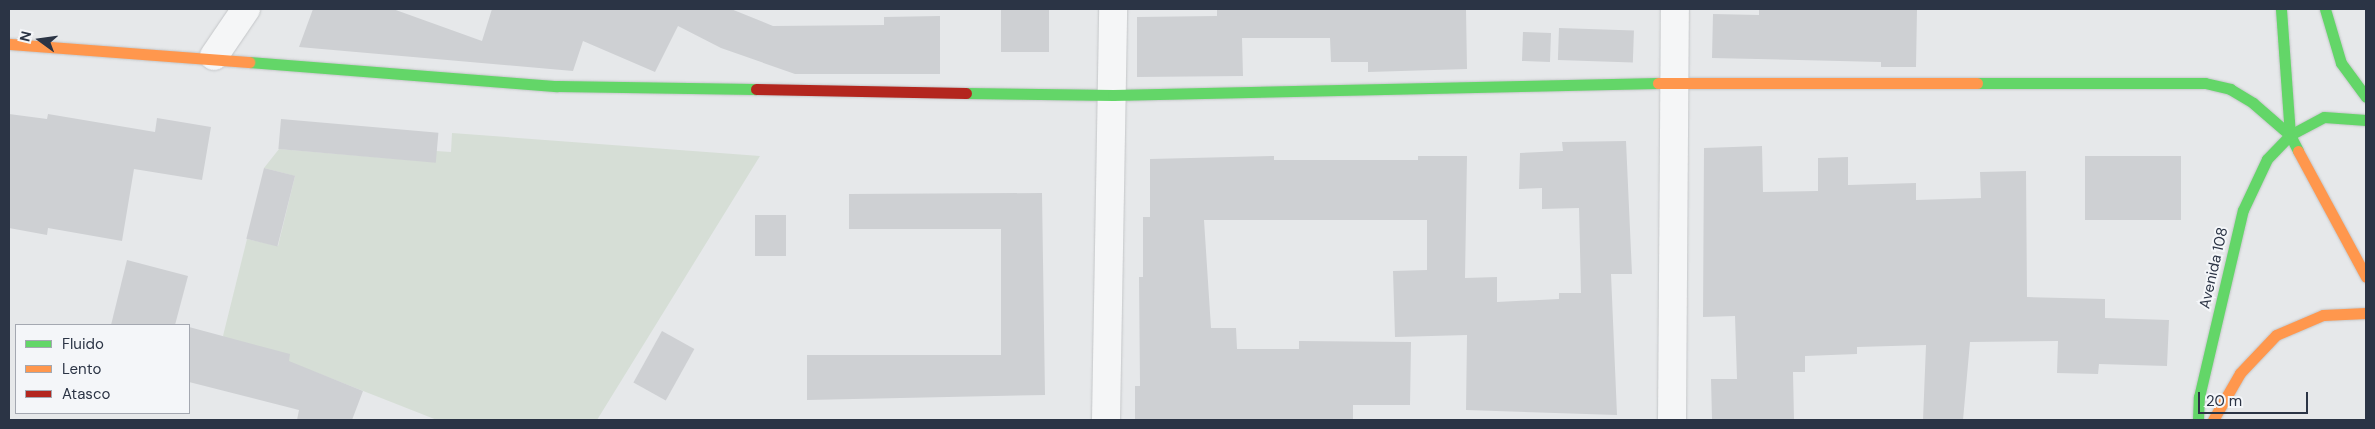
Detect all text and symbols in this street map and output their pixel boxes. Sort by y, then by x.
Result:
north arrow [15,15,65,65]
text: N [15,29,35,44]
street label: Avenida 108 [2196,226,2232,310]
legend [15,324,190,414]
text: Fluido [62,334,104,354]
text: Lento [62,359,101,379]
scale bar [2200,382,2310,414]
text: Atasco [62,384,110,404]
text: 20 m [2206,391,2242,411]

